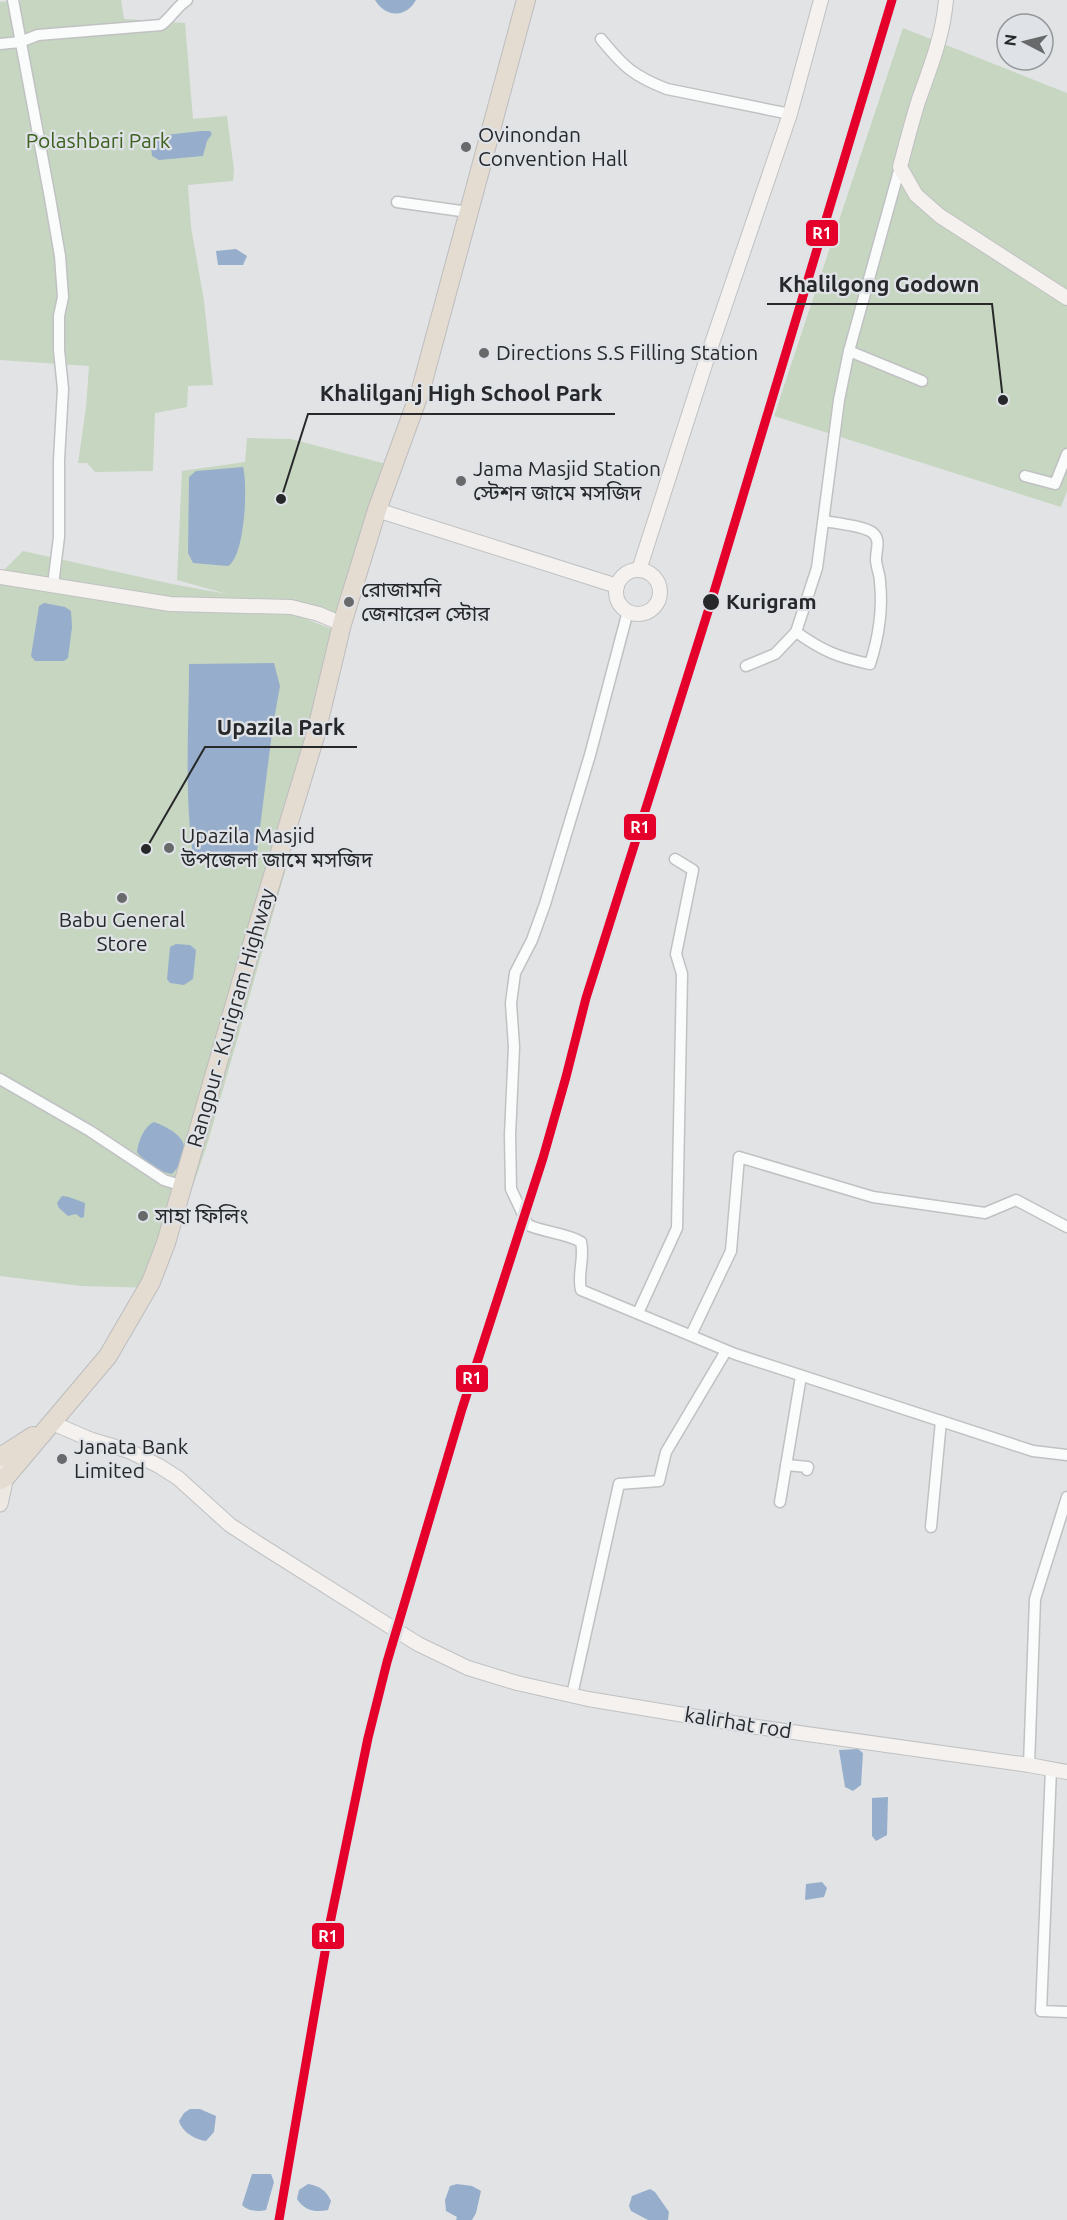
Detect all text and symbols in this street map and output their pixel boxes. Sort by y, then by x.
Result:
north arrow [995,12,1055,72]
text: N [1000,33,1020,47]
place label: Ovinondan Convention Hall [478,122,628,170]
park label: Polashbari Park [26,128,171,152]
marker: Ovinondan Convention Hall [459,140,473,154]
line badge: R1 [805,219,839,247]
text: R1 [812,224,832,242]
callout: Khalilgong Godown [767,264,992,304]
text: Khalilgong Godown [779,271,979,296]
place label: Directions S.S Filling Station [496,340,758,364]
marker: Directions S.S Filling Station [477,346,491,360]
callout: Khalilganj High School Park [308,374,615,414]
text: Khalilganj High School Park [320,380,603,405]
place label: Jama Masjid Station স্টেশন জামে মসজিদ [473,456,661,504]
marker: Jama Masjid Station স্টেশন জামে মসজিদ [454,474,468,488]
place label: রোজামনি জেনারেল স্টোর [361,577,490,625]
place label: Kurigram [726,589,817,613]
marker: Kurigram [701,592,721,612]
marker: রোজামনি জেনারেল স্টোর [342,595,356,609]
callout: Upazila Park [205,707,357,747]
text: Upazila Park [217,714,346,739]
line badge: R1 [623,813,657,841]
text: R1 [630,818,650,836]
place label: Upazila Masjid উপজেলা জামে মসজিদ [180,823,373,871]
marker: Upazila Masjid উপজেলা জামে মসজিদ [162,841,176,855]
street label: Rangpur - Kurigram Highway [182,885,279,1150]
marker: Babu General Store [115,891,129,905]
place label: Babu General Store [59,907,185,955]
place label: সাহা ফিলিং [154,1203,249,1227]
marker: সাহা ফিলিং [136,1209,150,1223]
line badge: R1 [455,1364,489,1393]
text: R1 [462,1369,482,1387]
place label: Janata Bank Limited [74,1434,189,1482]
marker: Janata Bank Limited [55,1452,69,1466]
street label: kalirhat rod [683,1702,794,1742]
line badge: R1 [311,1922,345,1950]
text: R1 [318,1927,338,1945]

